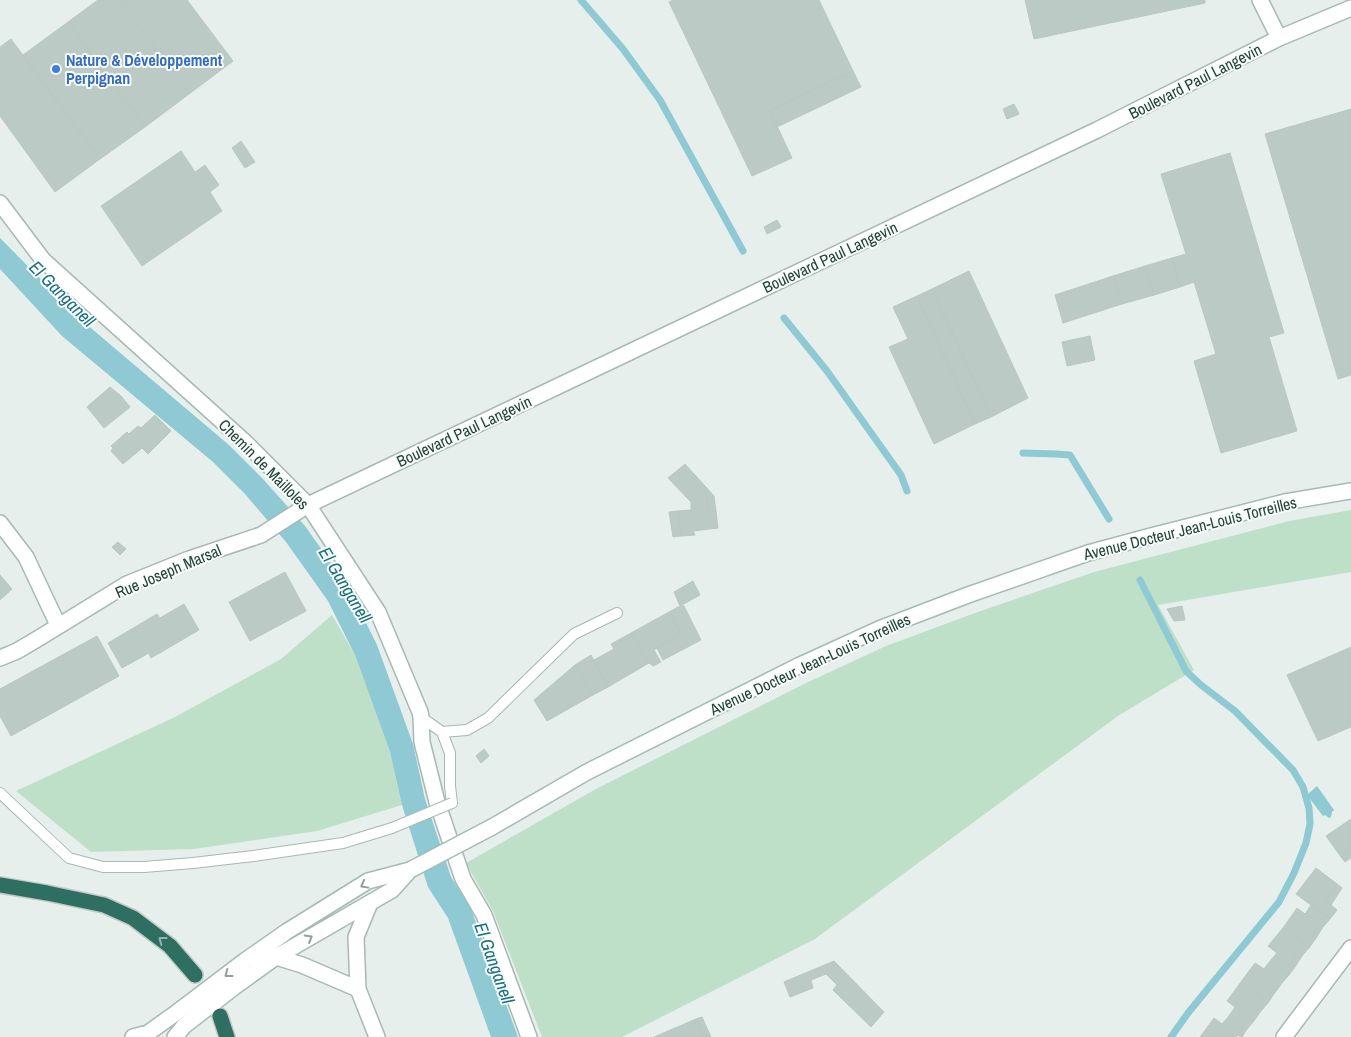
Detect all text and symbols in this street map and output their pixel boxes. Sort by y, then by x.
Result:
street label: Boulevard Paul Langevin [1125,38,1265,124]
place label: Nature & Développement Perpignan [66,49,223,89]
marker: Nature & Développement Perpignan [50,63,62,75]
street label: Boulevard Paul Langevin [759,216,901,298]
water label: El Ganganell [24,255,102,333]
street label: Boulevard Paul Langevin [393,390,535,472]
street label: Chemin de Mailloles [214,414,314,514]
street label: Avenue Docteur Jean-Louis Torreilles [1080,491,1299,565]
street label: Rue Joseph Marsal [112,539,224,603]
water label: El Ganganell [313,542,378,628]
street label: Avenue Docteur Jean-Louis Torreilles [705,608,914,721]
one-way arrow [360,878,369,888]
water label: El Ganganell [468,919,521,1007]
one-way arrow [304,934,313,944]
one-way arrow [158,937,168,946]
one-way arrow [224,968,234,977]

